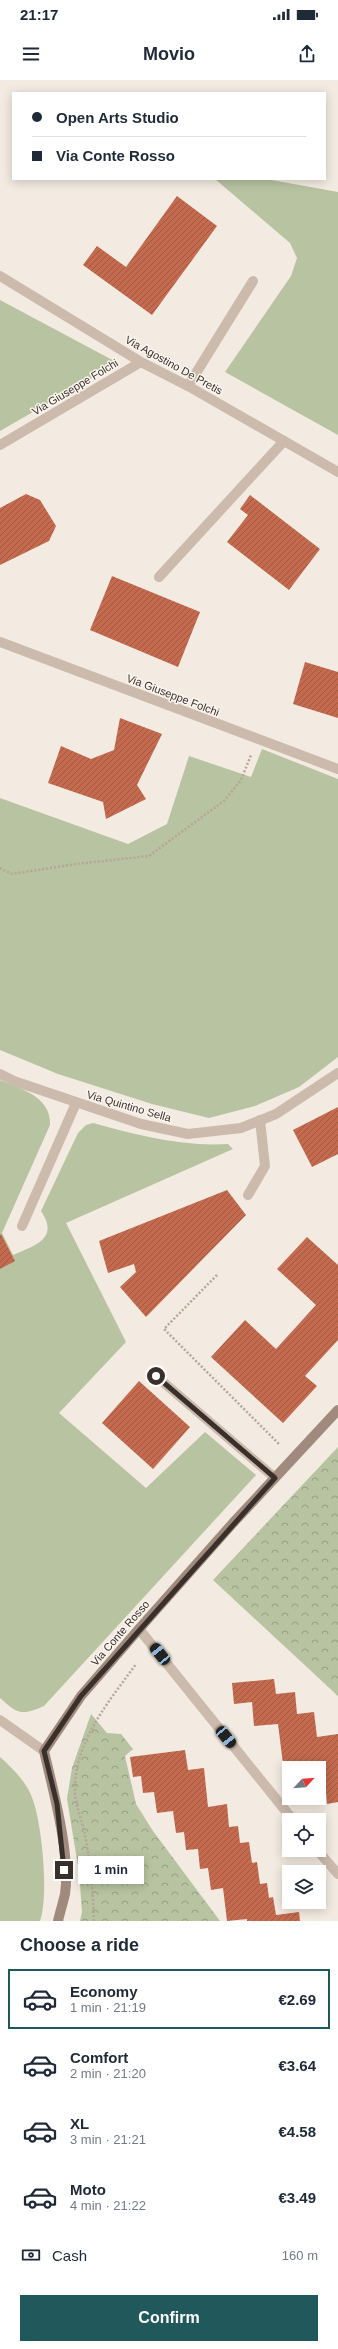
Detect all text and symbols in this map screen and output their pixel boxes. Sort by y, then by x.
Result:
text: 21:17 [20,6,58,23]
icon: menu [20,43,42,65]
icon: share [296,43,318,65]
text: Movio [143,44,195,64]
text: Open Arts Studio [56,109,179,126]
text: Via Conte Rosso [56,147,175,164]
street label: Via Agostino De Pretis [123,333,225,397]
street label: Via Giuseppe Folchi [30,357,120,417]
street label: Via Giuseppe Folchi [125,672,221,718]
street label: Via Quintino Sella [85,1088,173,1124]
route start [147,1367,165,1385]
street label: Via Conte Rosso [88,1598,152,1668]
car [148,1641,172,1667]
car [214,1724,238,1750]
north arrow [282,1761,326,1805]
map controls [282,1761,326,1909]
button: locate [282,1813,326,1857]
callout: 1 min [78,1856,144,1884]
route end [55,1861,73,1879]
text: 1 min [94,1862,128,1877]
button: layers [282,1865,326,1909]
text: Choose a ride [20,1935,139,1955]
icon: car [22,1981,58,2017]
text: Economy [70,1983,138,2000]
text: €2.69 [278,1991,316,2008]
text: 1 min · 21:19 [70,2000,146,2015]
icon: car [22,2047,58,2083]
text: Comfort [70,2049,128,2066]
text: €3.64 [278,2057,316,2074]
text: 2 min · 21:20 [70,2066,146,2081]
icon: car [22,2113,58,2149]
text: XL [70,2115,89,2132]
text: €4.58 [278,2123,316,2140]
text: 3 min · 21:21 [70,2132,146,2147]
icon: car [22,2179,58,2215]
text: Moto [70,2181,106,2198]
text: €3.49 [278,2189,316,2206]
text: 4 min · 21:22 [70,2198,146,2213]
icon: cash [20,2244,42,2266]
text: Cash [52,2247,87,2264]
text: 160 m [282,2248,318,2263]
button: Confirm [20,2295,318,2341]

